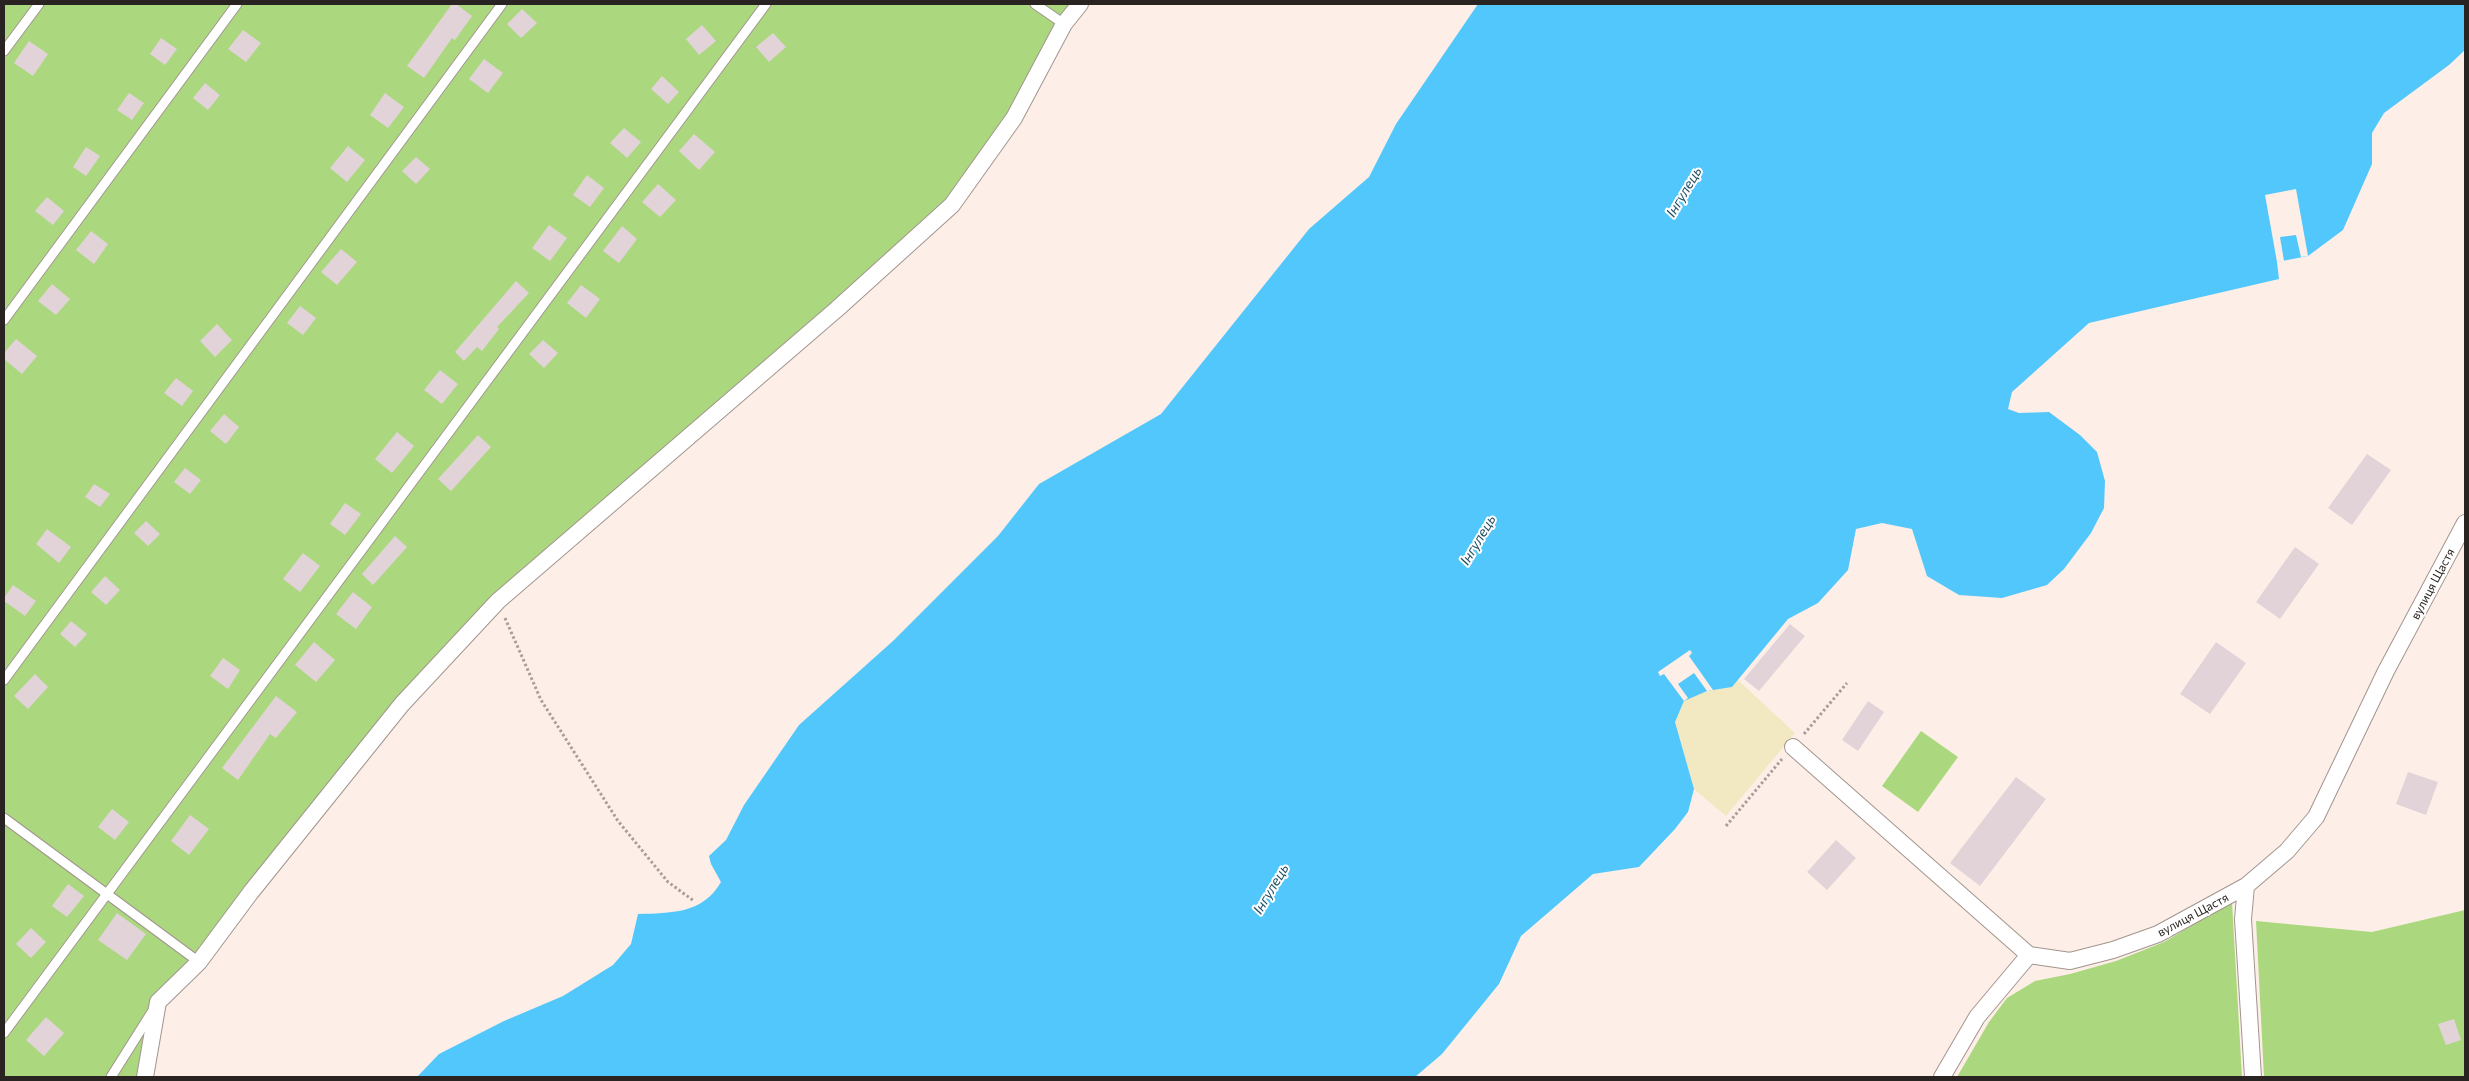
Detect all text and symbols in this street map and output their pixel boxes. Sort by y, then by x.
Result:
water label: Інгулець [1662,164,1706,220]
water label: Інгулець [1456,512,1500,568]
street label: вулиця Щастя [2408,546,2458,622]
water label: Інгулець [1249,861,1293,917]
street label: вулиця Щастя [2155,890,2231,940]

